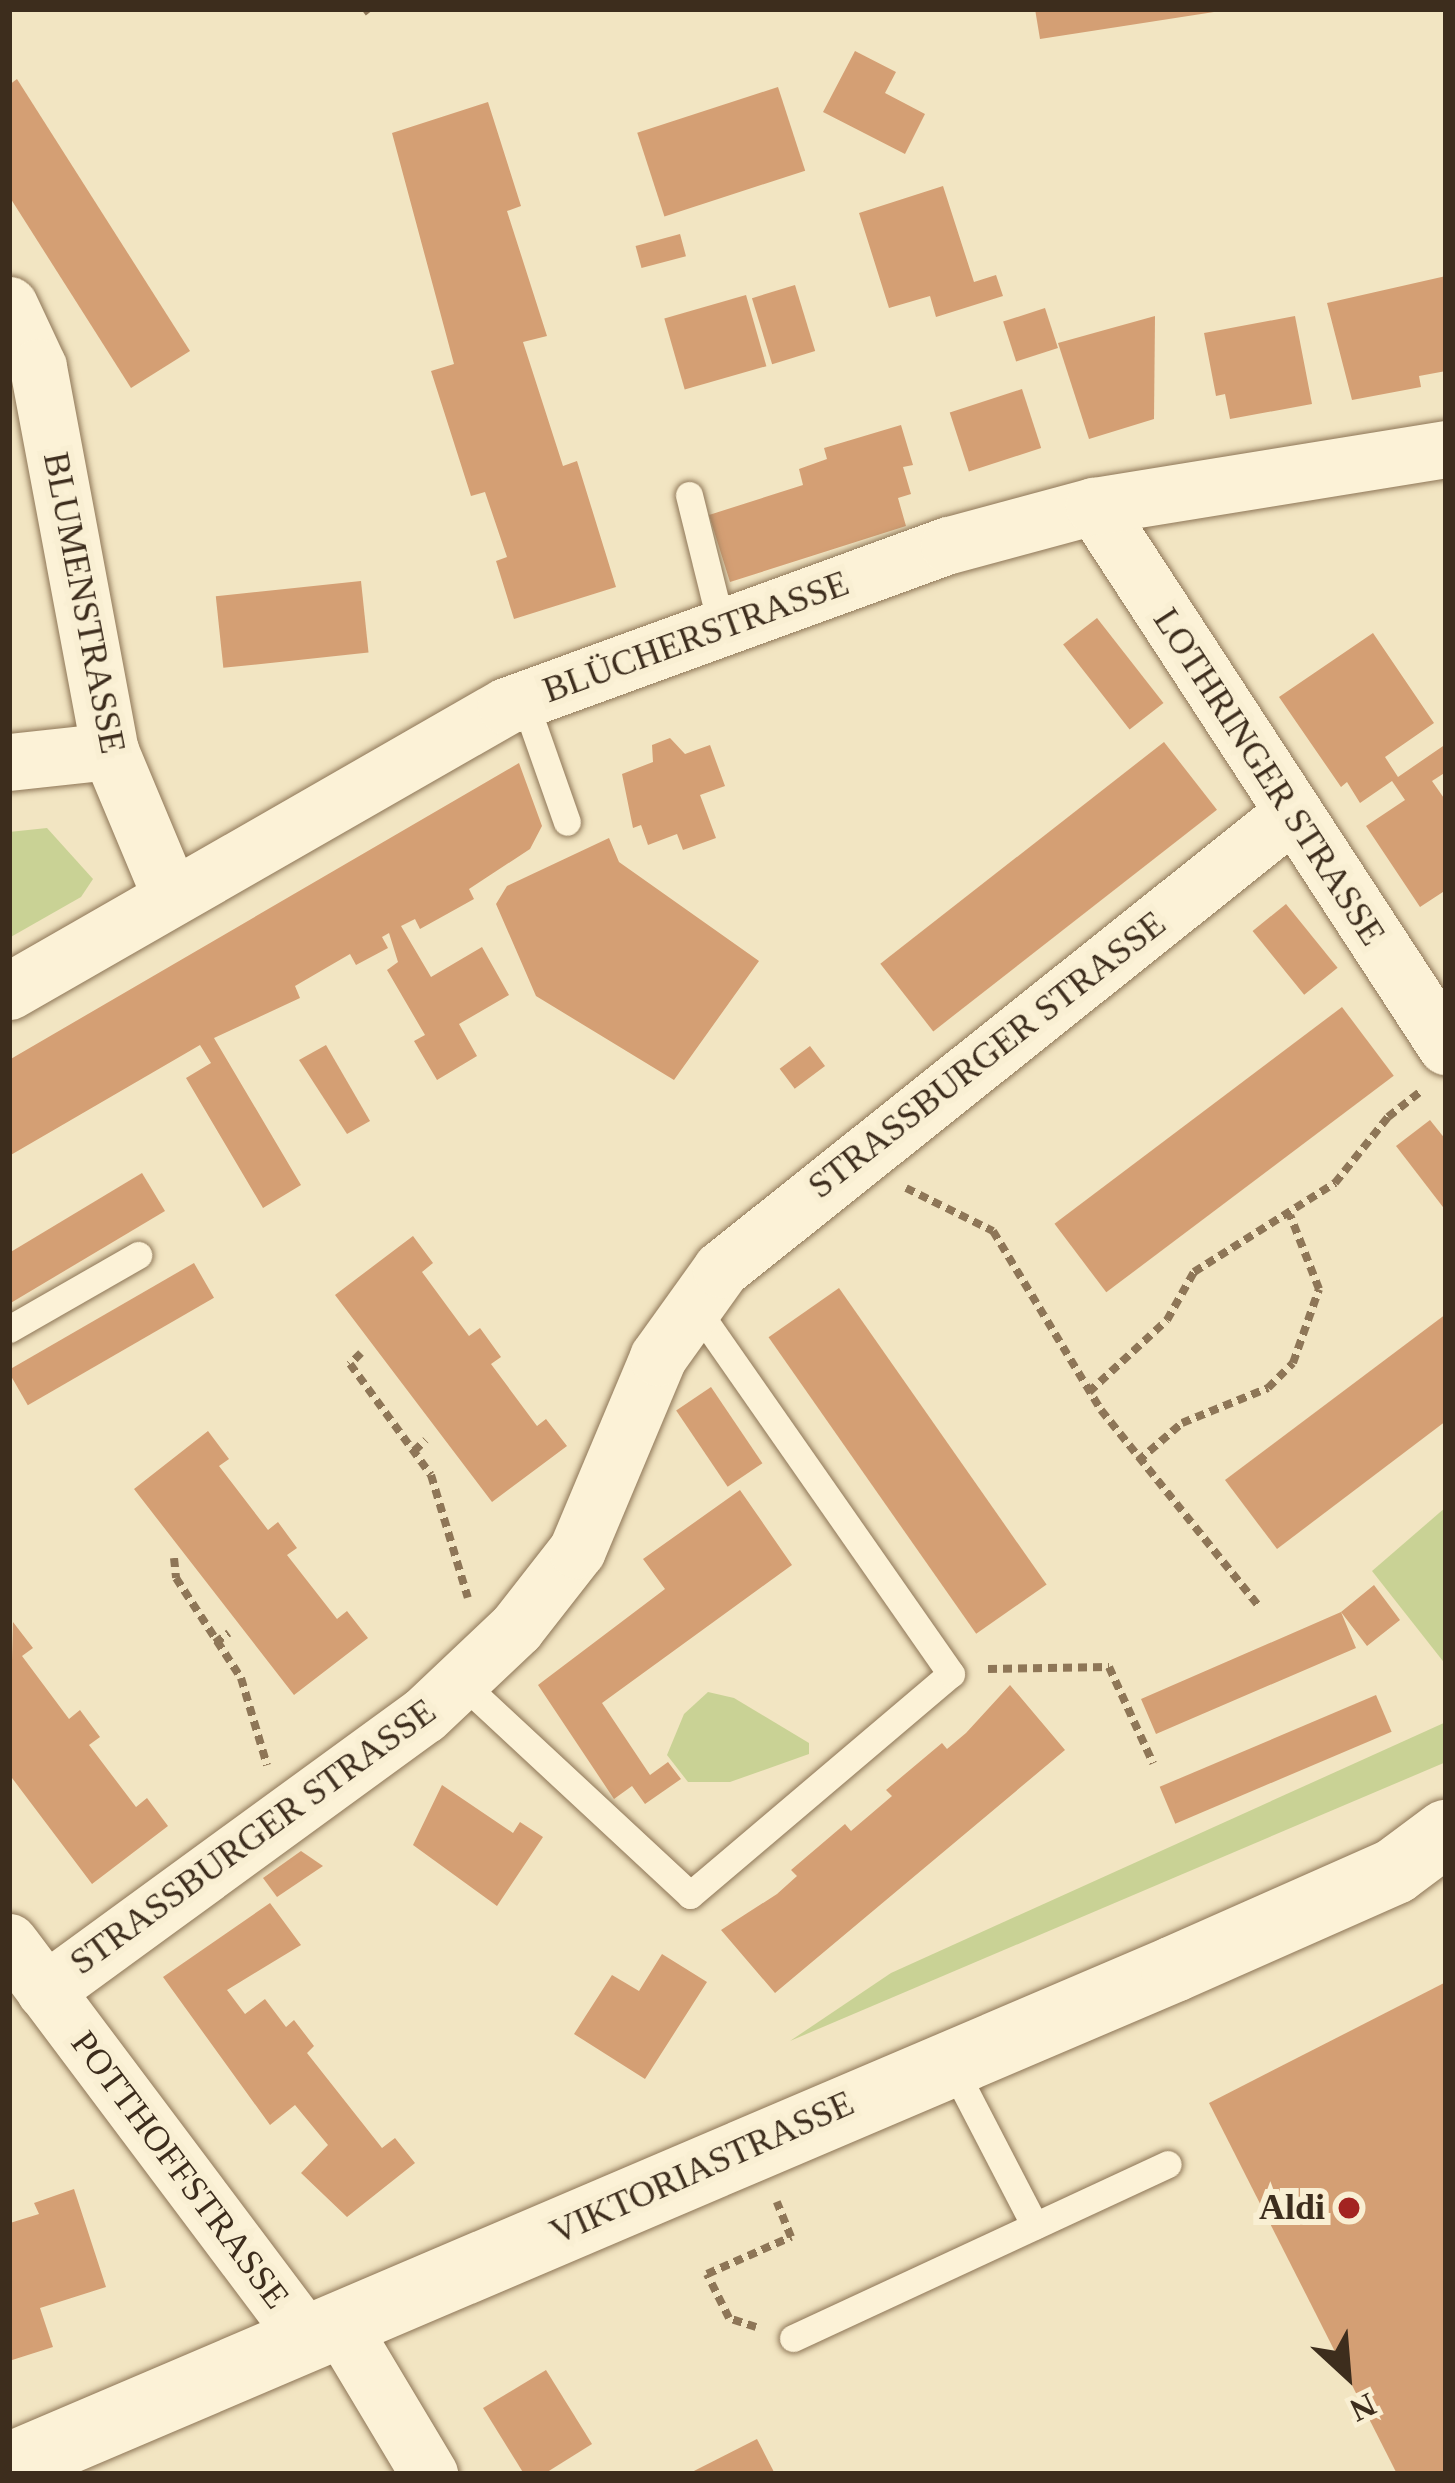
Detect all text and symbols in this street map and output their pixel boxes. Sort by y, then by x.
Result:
street label: BLUMENSTRASSE [34,449,134,757]
street label: BLÜCHERSTRASSE [537,562,855,712]
street label: LOTHRINGER STRASSE [1144,600,1394,954]
street label: STRASSBURGER STRASSE [800,902,1174,1208]
street label: STRASSBURGER STRASSE [62,1690,444,1984]
street label: POTTHOFFSTRASSE [62,2023,298,2317]
street label: VIKTORIASTRASSE [544,2082,860,2254]
place label: Aldi [1259,2186,1325,2230]
marker: Aldi [1336,2195,1362,2221]
north arrow [1287,2315,1407,2435]
text: N [1344,2386,1381,2429]

